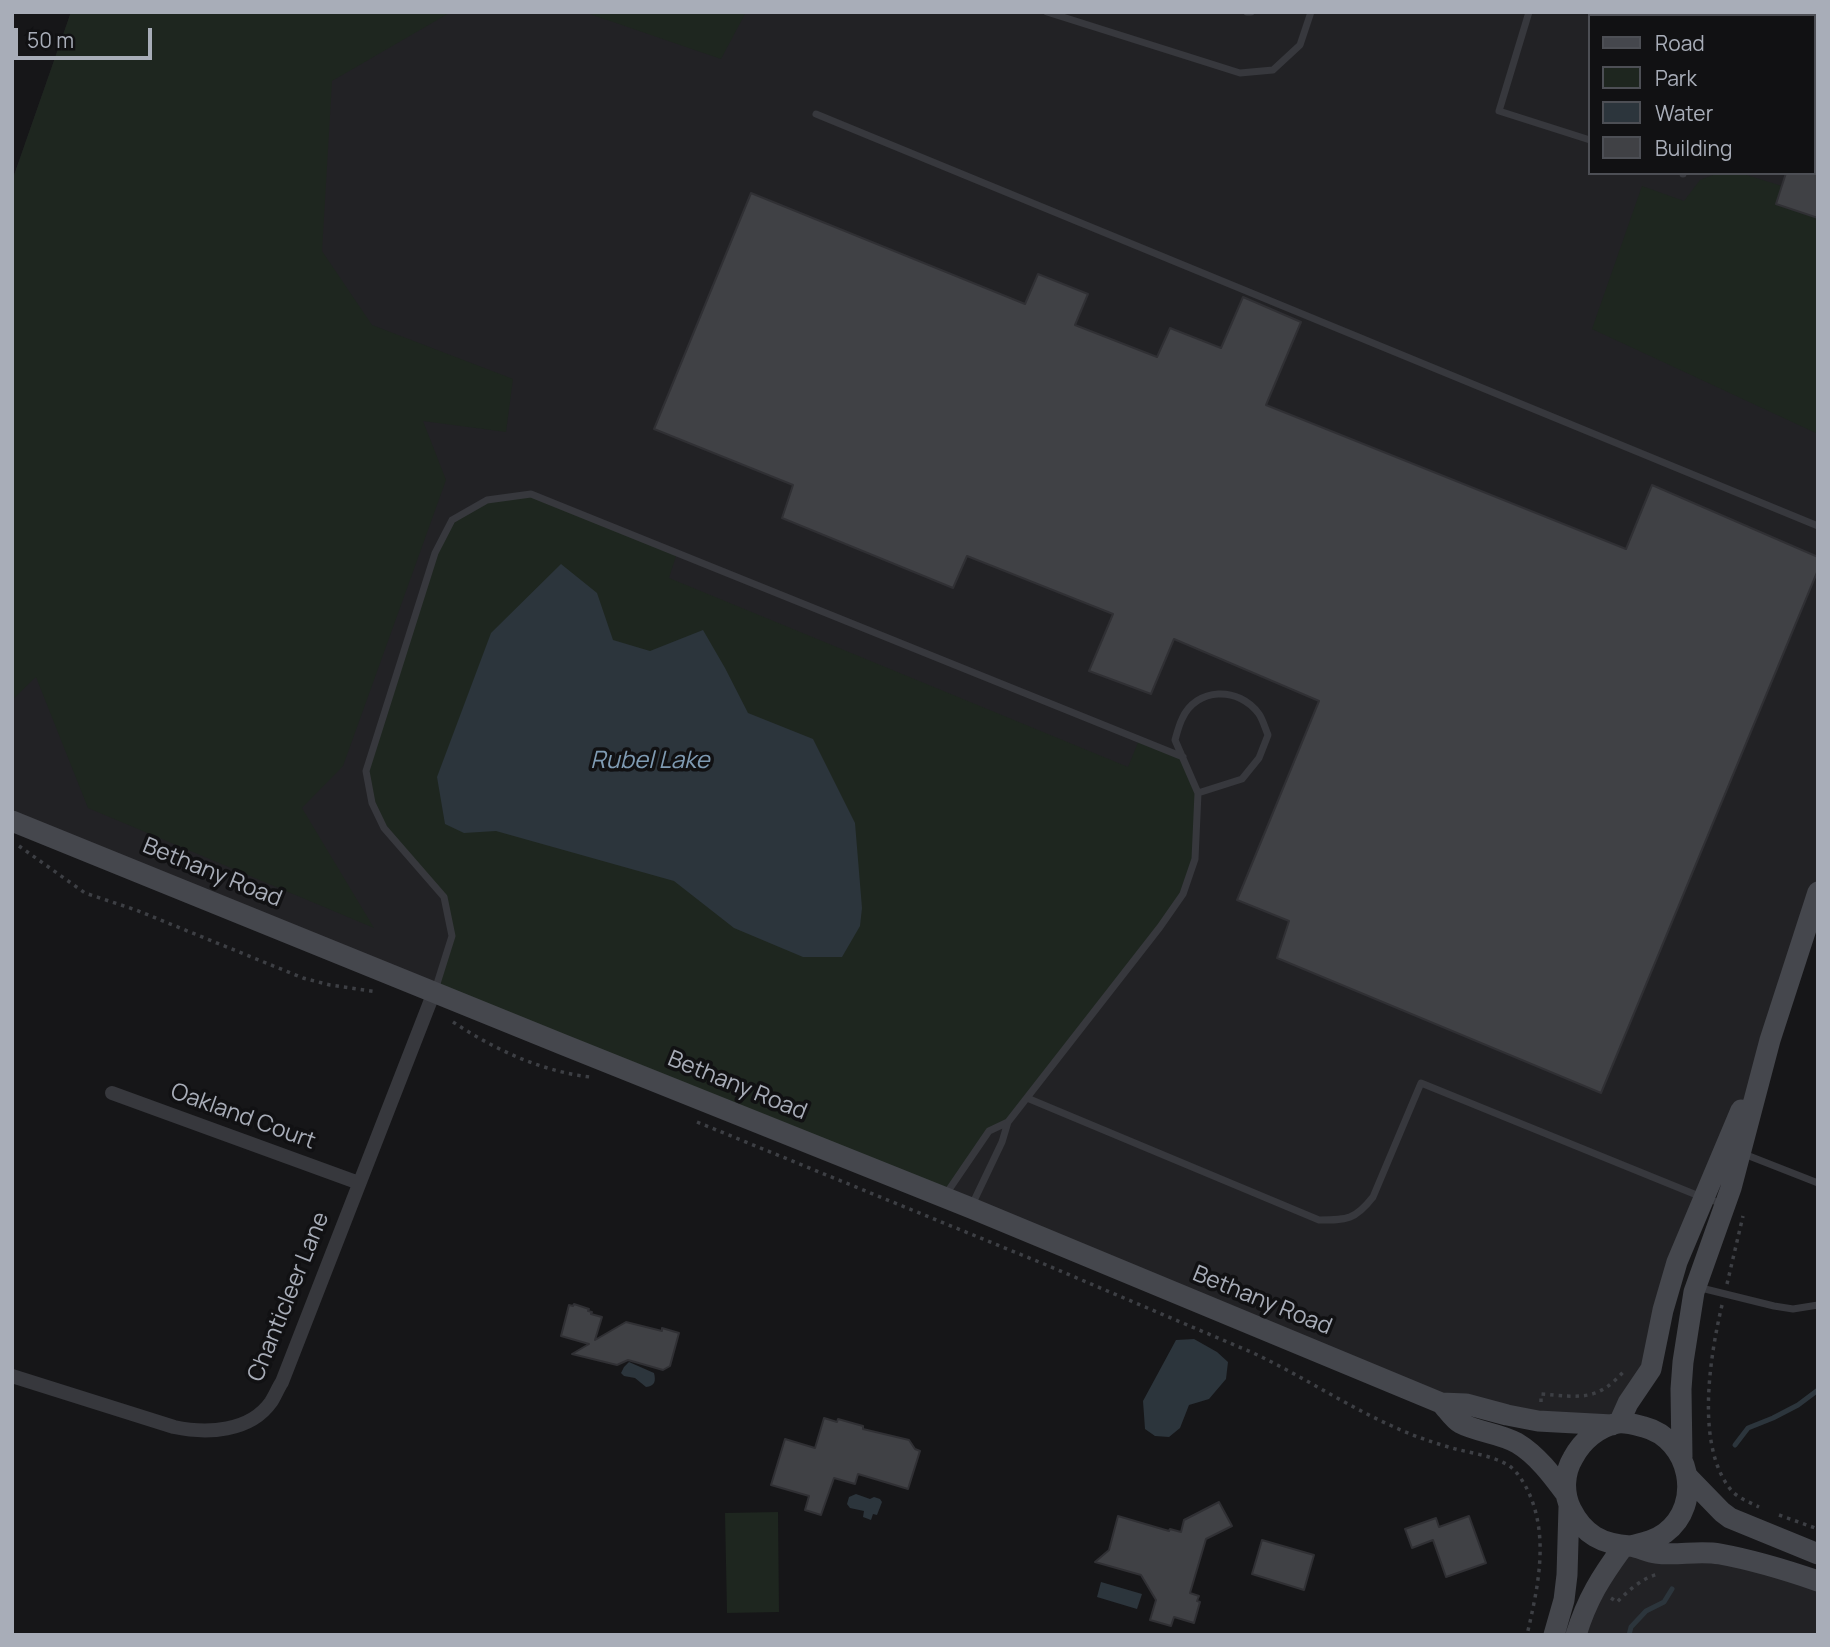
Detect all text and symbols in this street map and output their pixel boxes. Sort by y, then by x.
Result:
scale bar [18,14,156,58]
legend [1588,14,1816,175]
text: 50 m [27,26,74,54]
text: Road [1655,29,1705,57]
text: Park [1655,64,1697,92]
text: Water [1655,99,1713,127]
text: Building [1655,134,1732,162]
water label: Rubel Lake [590,747,710,775]
street label: Bethany Road [138,833,286,913]
street label: Bethany Road [663,1046,811,1126]
street label: Oakland Court [167,1078,319,1156]
street label: Chanticleer Lane [242,1208,336,1386]
street label: Bethany Road [1188,1261,1336,1341]

